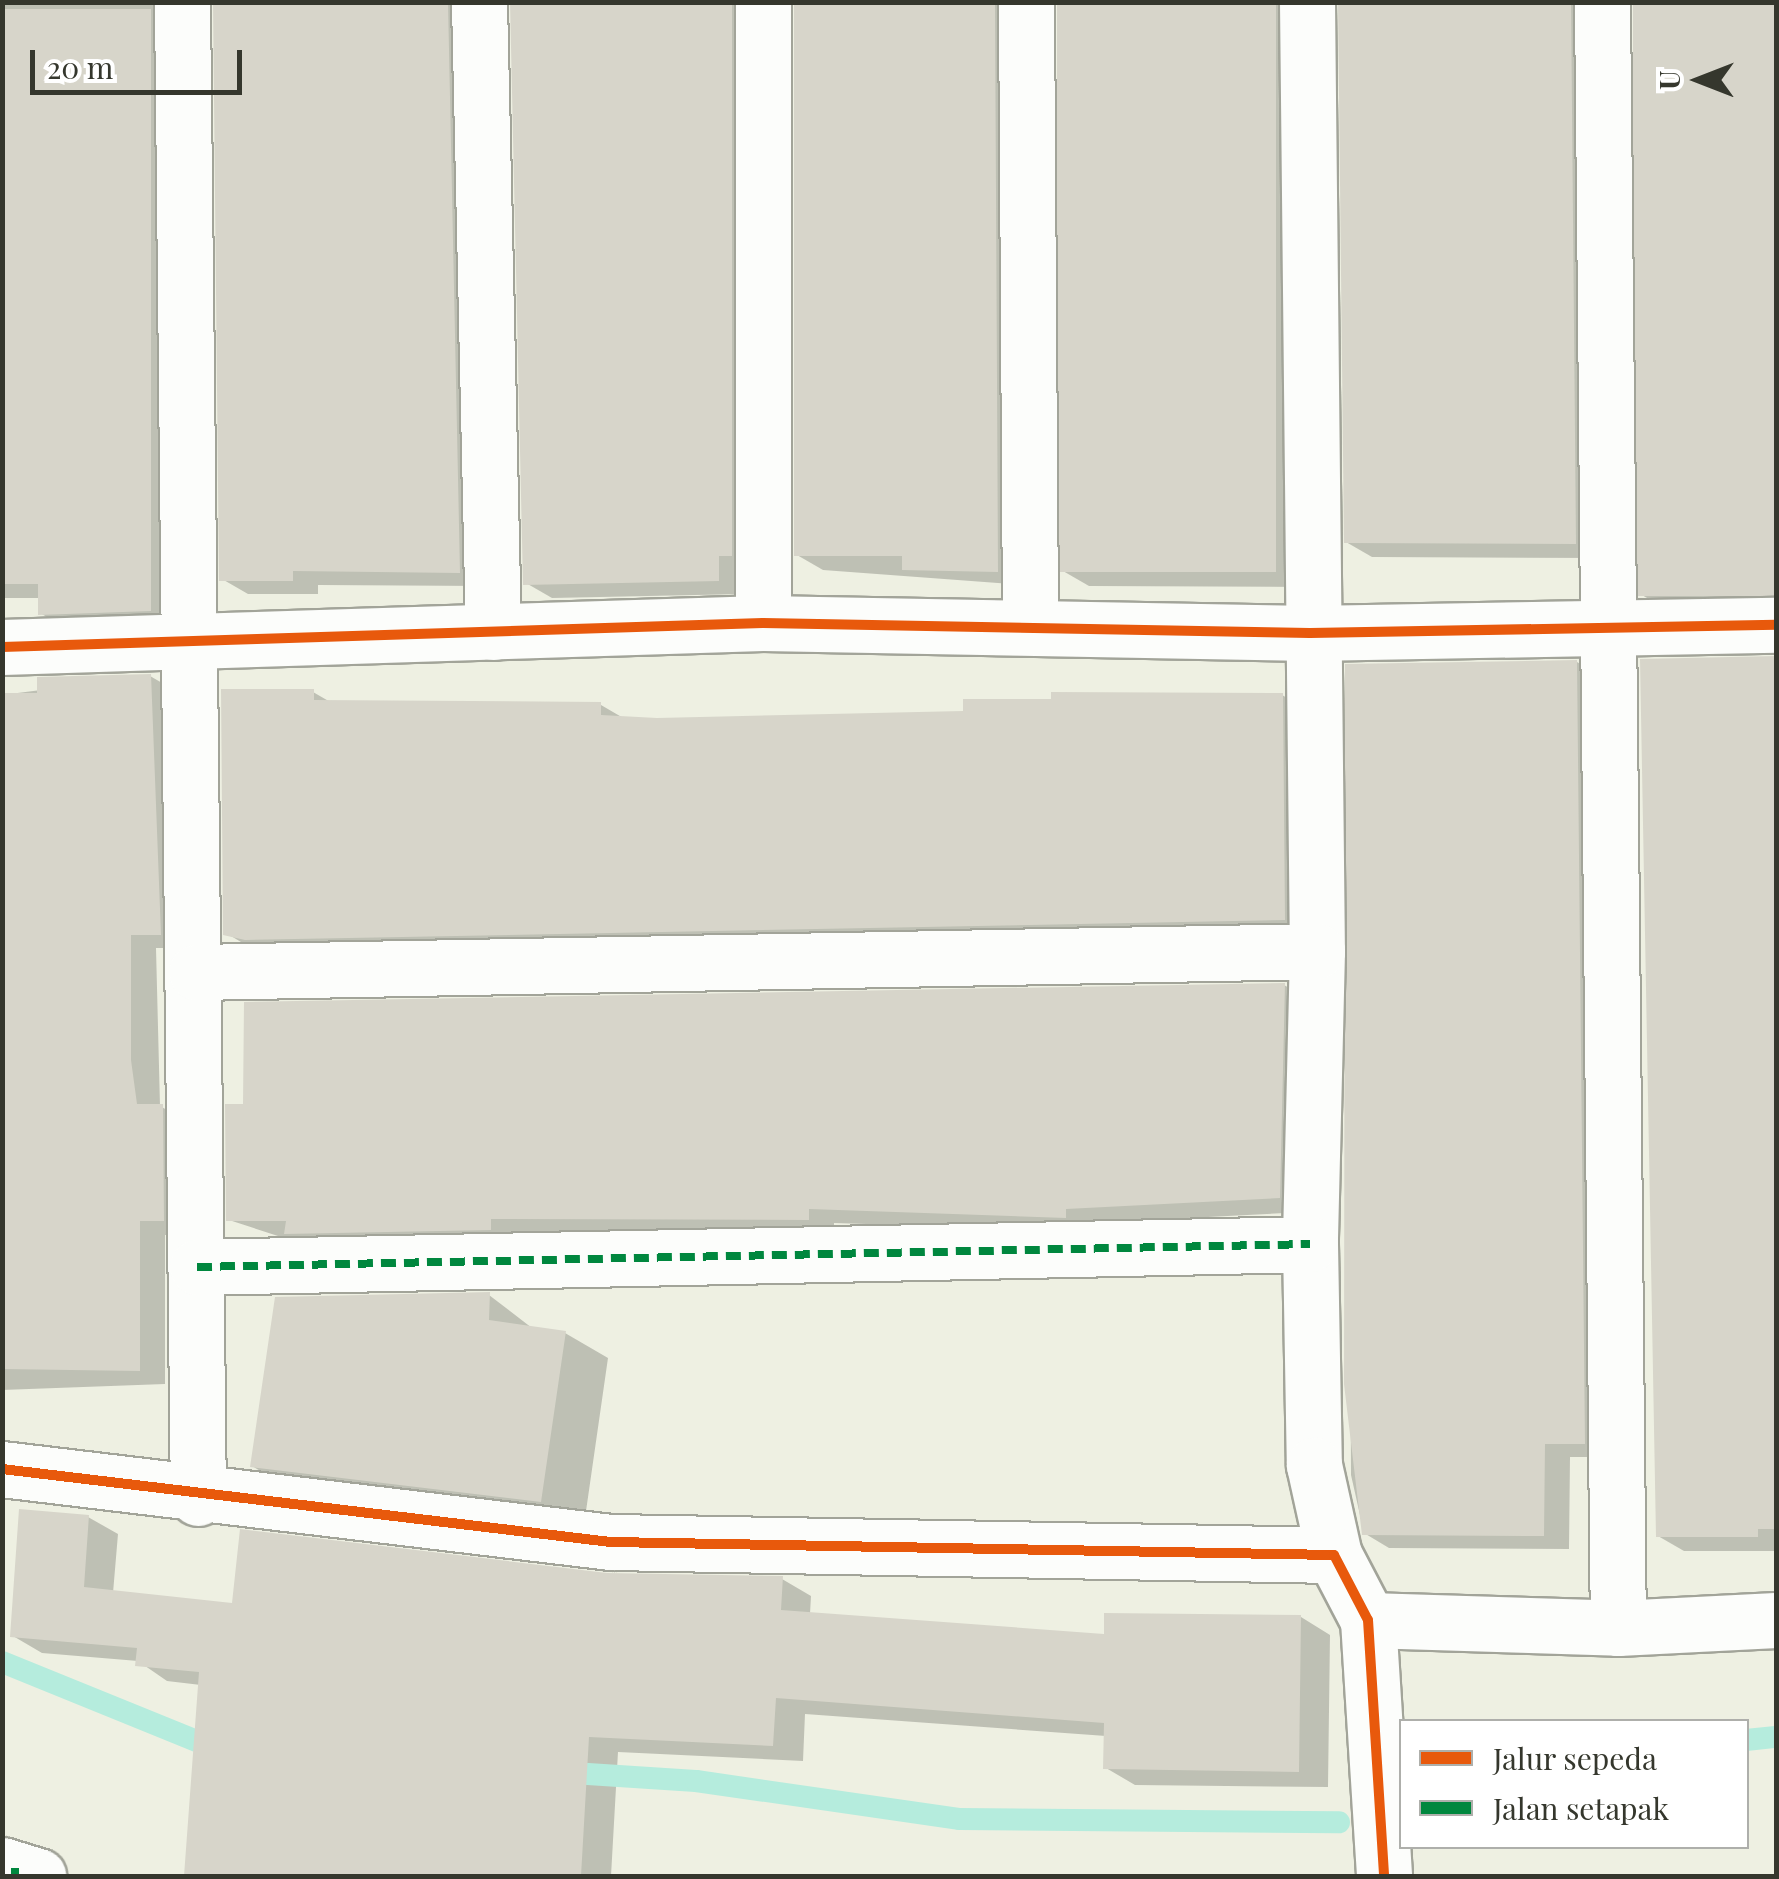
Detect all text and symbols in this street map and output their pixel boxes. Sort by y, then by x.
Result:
scale bar [35,30,248,92]
north arrow [1649,30,1749,130]
text: 20 m [47,47,113,87]
text: U [1650,70,1687,90]
legend [1399,1719,1749,1849]
text: Jalur sepeda [1493,1738,1657,1778]
text: Jalan setapak [1493,1788,1669,1828]

